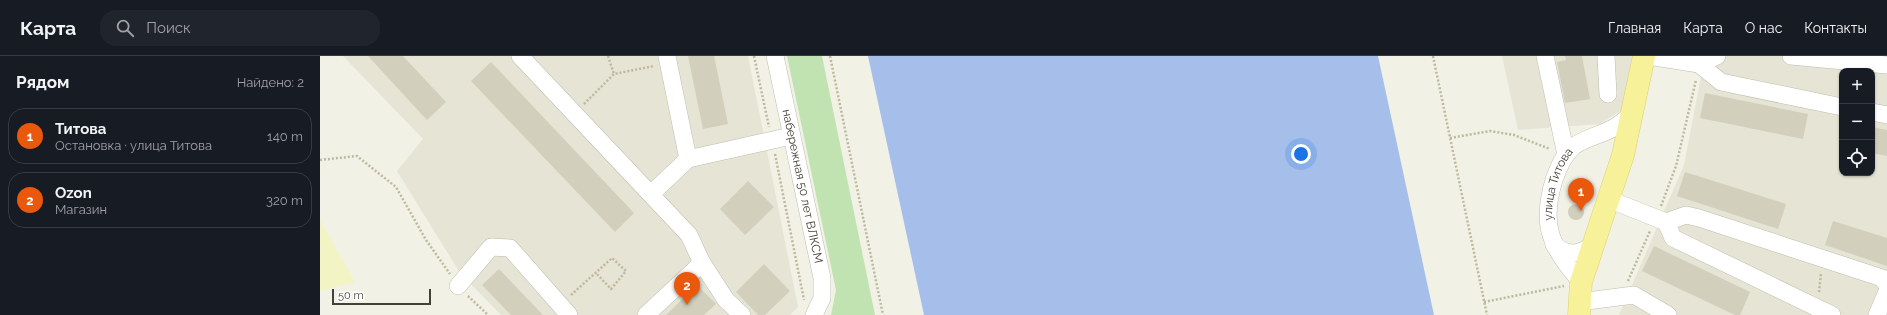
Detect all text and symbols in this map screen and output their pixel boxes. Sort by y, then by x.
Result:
search box [100,10,380,46]
text: Карта [20,17,76,39]
icon: search [114,17,136,39]
text: Поиск [146,19,191,37]
text: Главная [1608,20,1661,36]
text: Карта [1683,20,1723,36]
text: О нас [1745,20,1782,36]
text: Контакты [1804,20,1867,36]
map controls [1839,68,1875,176]
button: + [1839,68,1875,104]
text: Рядом [16,72,69,92]
text: Найдено: 2 [237,75,304,90]
button: − [1839,104,1875,140]
street label: набережная 50 лет ВЛКСМ [779,108,826,264]
text: Титова [55,120,106,138]
text: 1 [27,129,33,144]
text: 140 m [267,129,303,144]
text: Остановка · улица Титова [55,138,212,153]
button: locate [1839,140,1875,176]
your location [1291,144,1311,164]
street label: улица Титова [1541,145,1576,221]
pin: 1 [1568,178,1594,211]
text: Ozon [55,184,92,202]
text: 2 [26,193,34,208]
text: 320 m [266,193,303,208]
text: Магазин [55,202,107,217]
pin: 2 [674,272,700,305]
scale bar [332,287,431,306]
text: 50 m [338,289,364,302]

